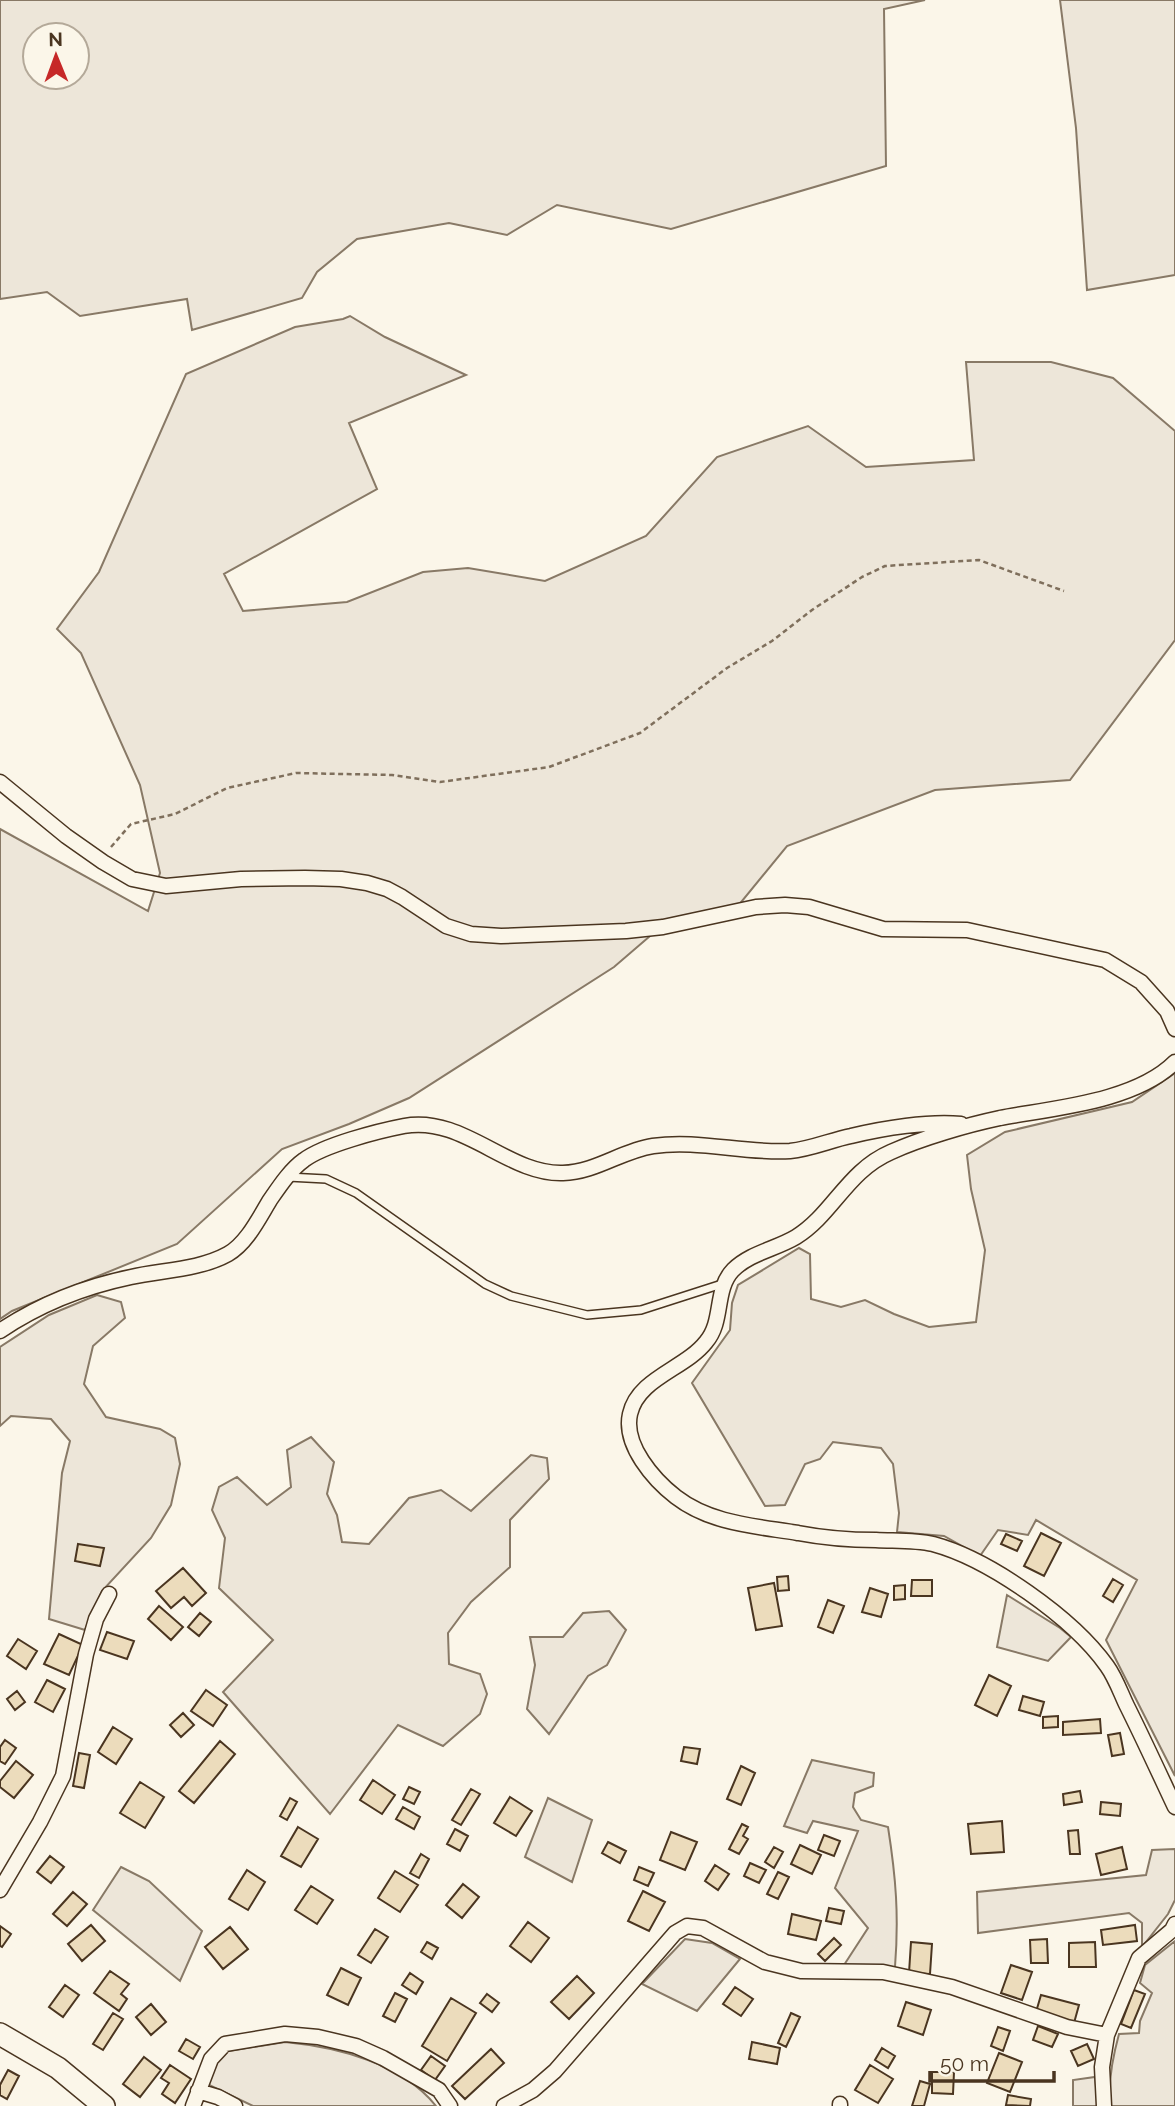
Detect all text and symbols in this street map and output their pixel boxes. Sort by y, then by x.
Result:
north arrow [21,21,91,91]
text: N [48,28,63,50]
scale bar [930,2039,1054,2084]
text: 50 m [940,2051,989,2076]

